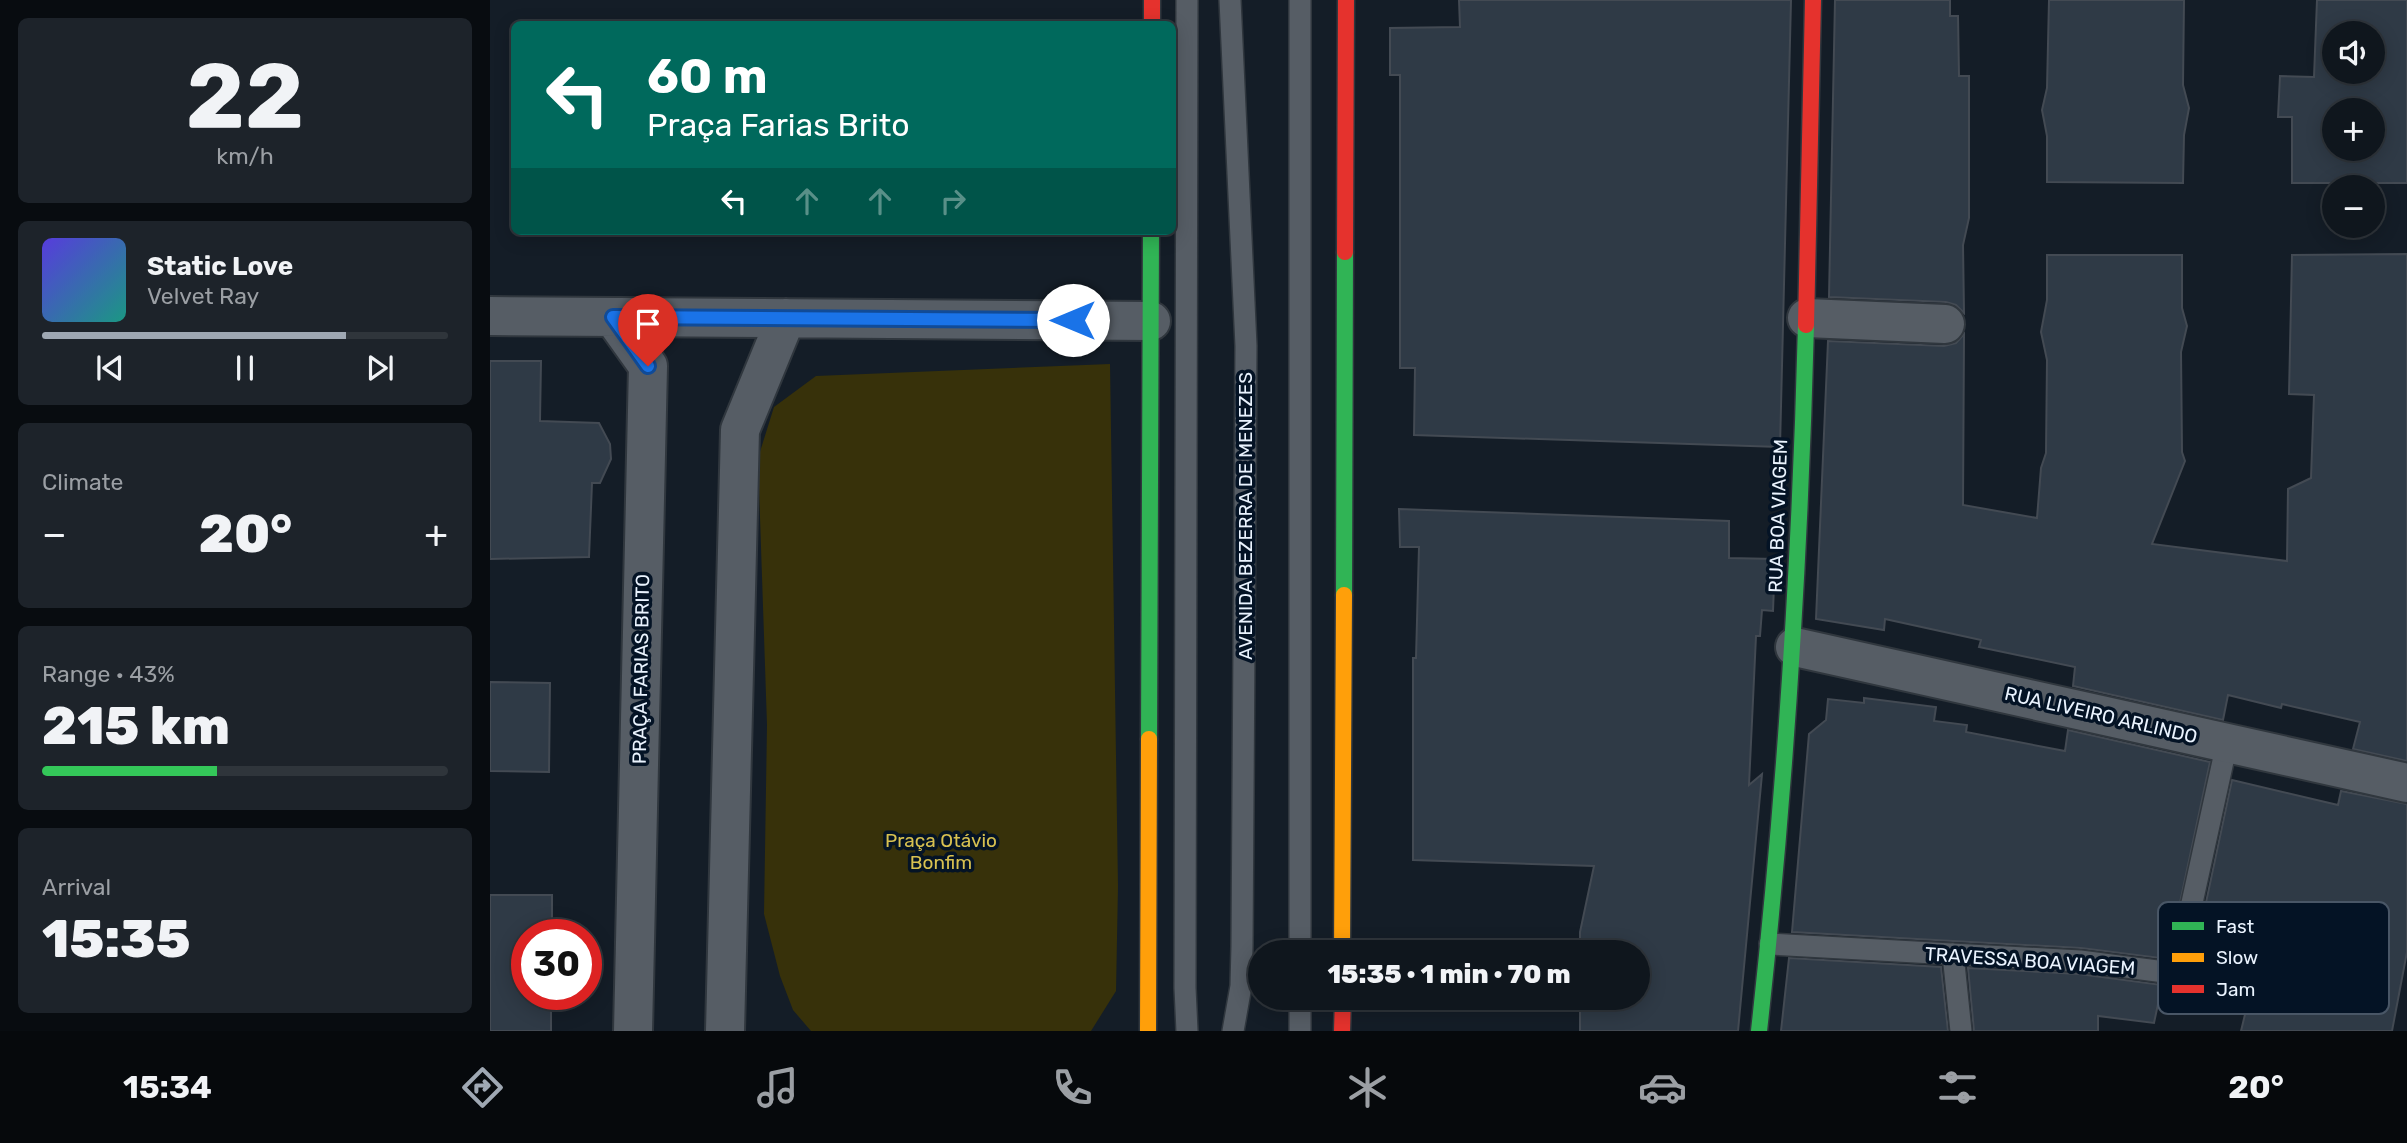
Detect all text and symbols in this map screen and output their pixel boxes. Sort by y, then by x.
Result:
map controls [2322,21,2385,238]
button: sound [2322,21,2385,84]
text: 22 [186,42,304,150]
text: 60 m [647,47,768,105]
icon: left [532,49,623,140]
button: + [2322,98,2385,161]
text: Praça Farias Brito [647,106,910,144]
text: km/h [216,142,274,170]
button: − [2322,175,2385,238]
icon: left [715,182,753,220]
icon: ahead [788,182,826,220]
icon: ahead [861,182,899,220]
icon: right [934,182,972,220]
text: Static Love [147,251,293,282]
text: Velvet Ray [147,282,259,310]
position arrow [1036,283,1110,357]
pin [618,294,678,366]
icon: arrive [629,305,667,343]
icon: previous [91,349,129,387]
icon: pause [226,349,264,387]
icon: next [361,349,399,387]
street label: AVENIDA BEZERRA DE MENEZES [1234,372,1257,660]
street label: RUA BOA VIAGEM [1764,439,1792,593]
text: Climate [42,468,123,496]
text: 20° [199,503,292,565]
text: − [42,511,67,557]
text: + [424,511,448,557]
street label: PRAÇA FARIAS BRITO [628,574,654,764]
text: Range · 43% [42,660,175,688]
street label: RUA LIVEIRO ARLINDO [2002,682,2200,748]
text: 215 km [42,695,230,757]
park label: Praça Otávio Bonfim [885,829,997,874]
text: Arrival [42,873,111,901]
legend [2158,902,2389,1014]
text: 15:35 [42,908,190,970]
text: Fast [2216,915,2255,938]
speed limit sign: 30 [511,919,602,1010]
street label: TRAVESSA BOA VIAGEM [1924,942,2136,980]
text: Slow [2216,946,2258,969]
text: 15:35 · 1 min · 70 m [1327,959,1571,990]
text: Jam [2216,978,2255,1001]
icon: directions [458,1063,507,1112]
icon: music [753,1063,802,1112]
icon: phone [1048,1063,1097,1112]
icon: climate [1343,1063,1392,1112]
icon: car [1638,1063,1687,1112]
icon: filters [1933,1063,1982,1112]
text: 15:34 [123,1068,212,1106]
text: 20° [2228,1068,2284,1106]

